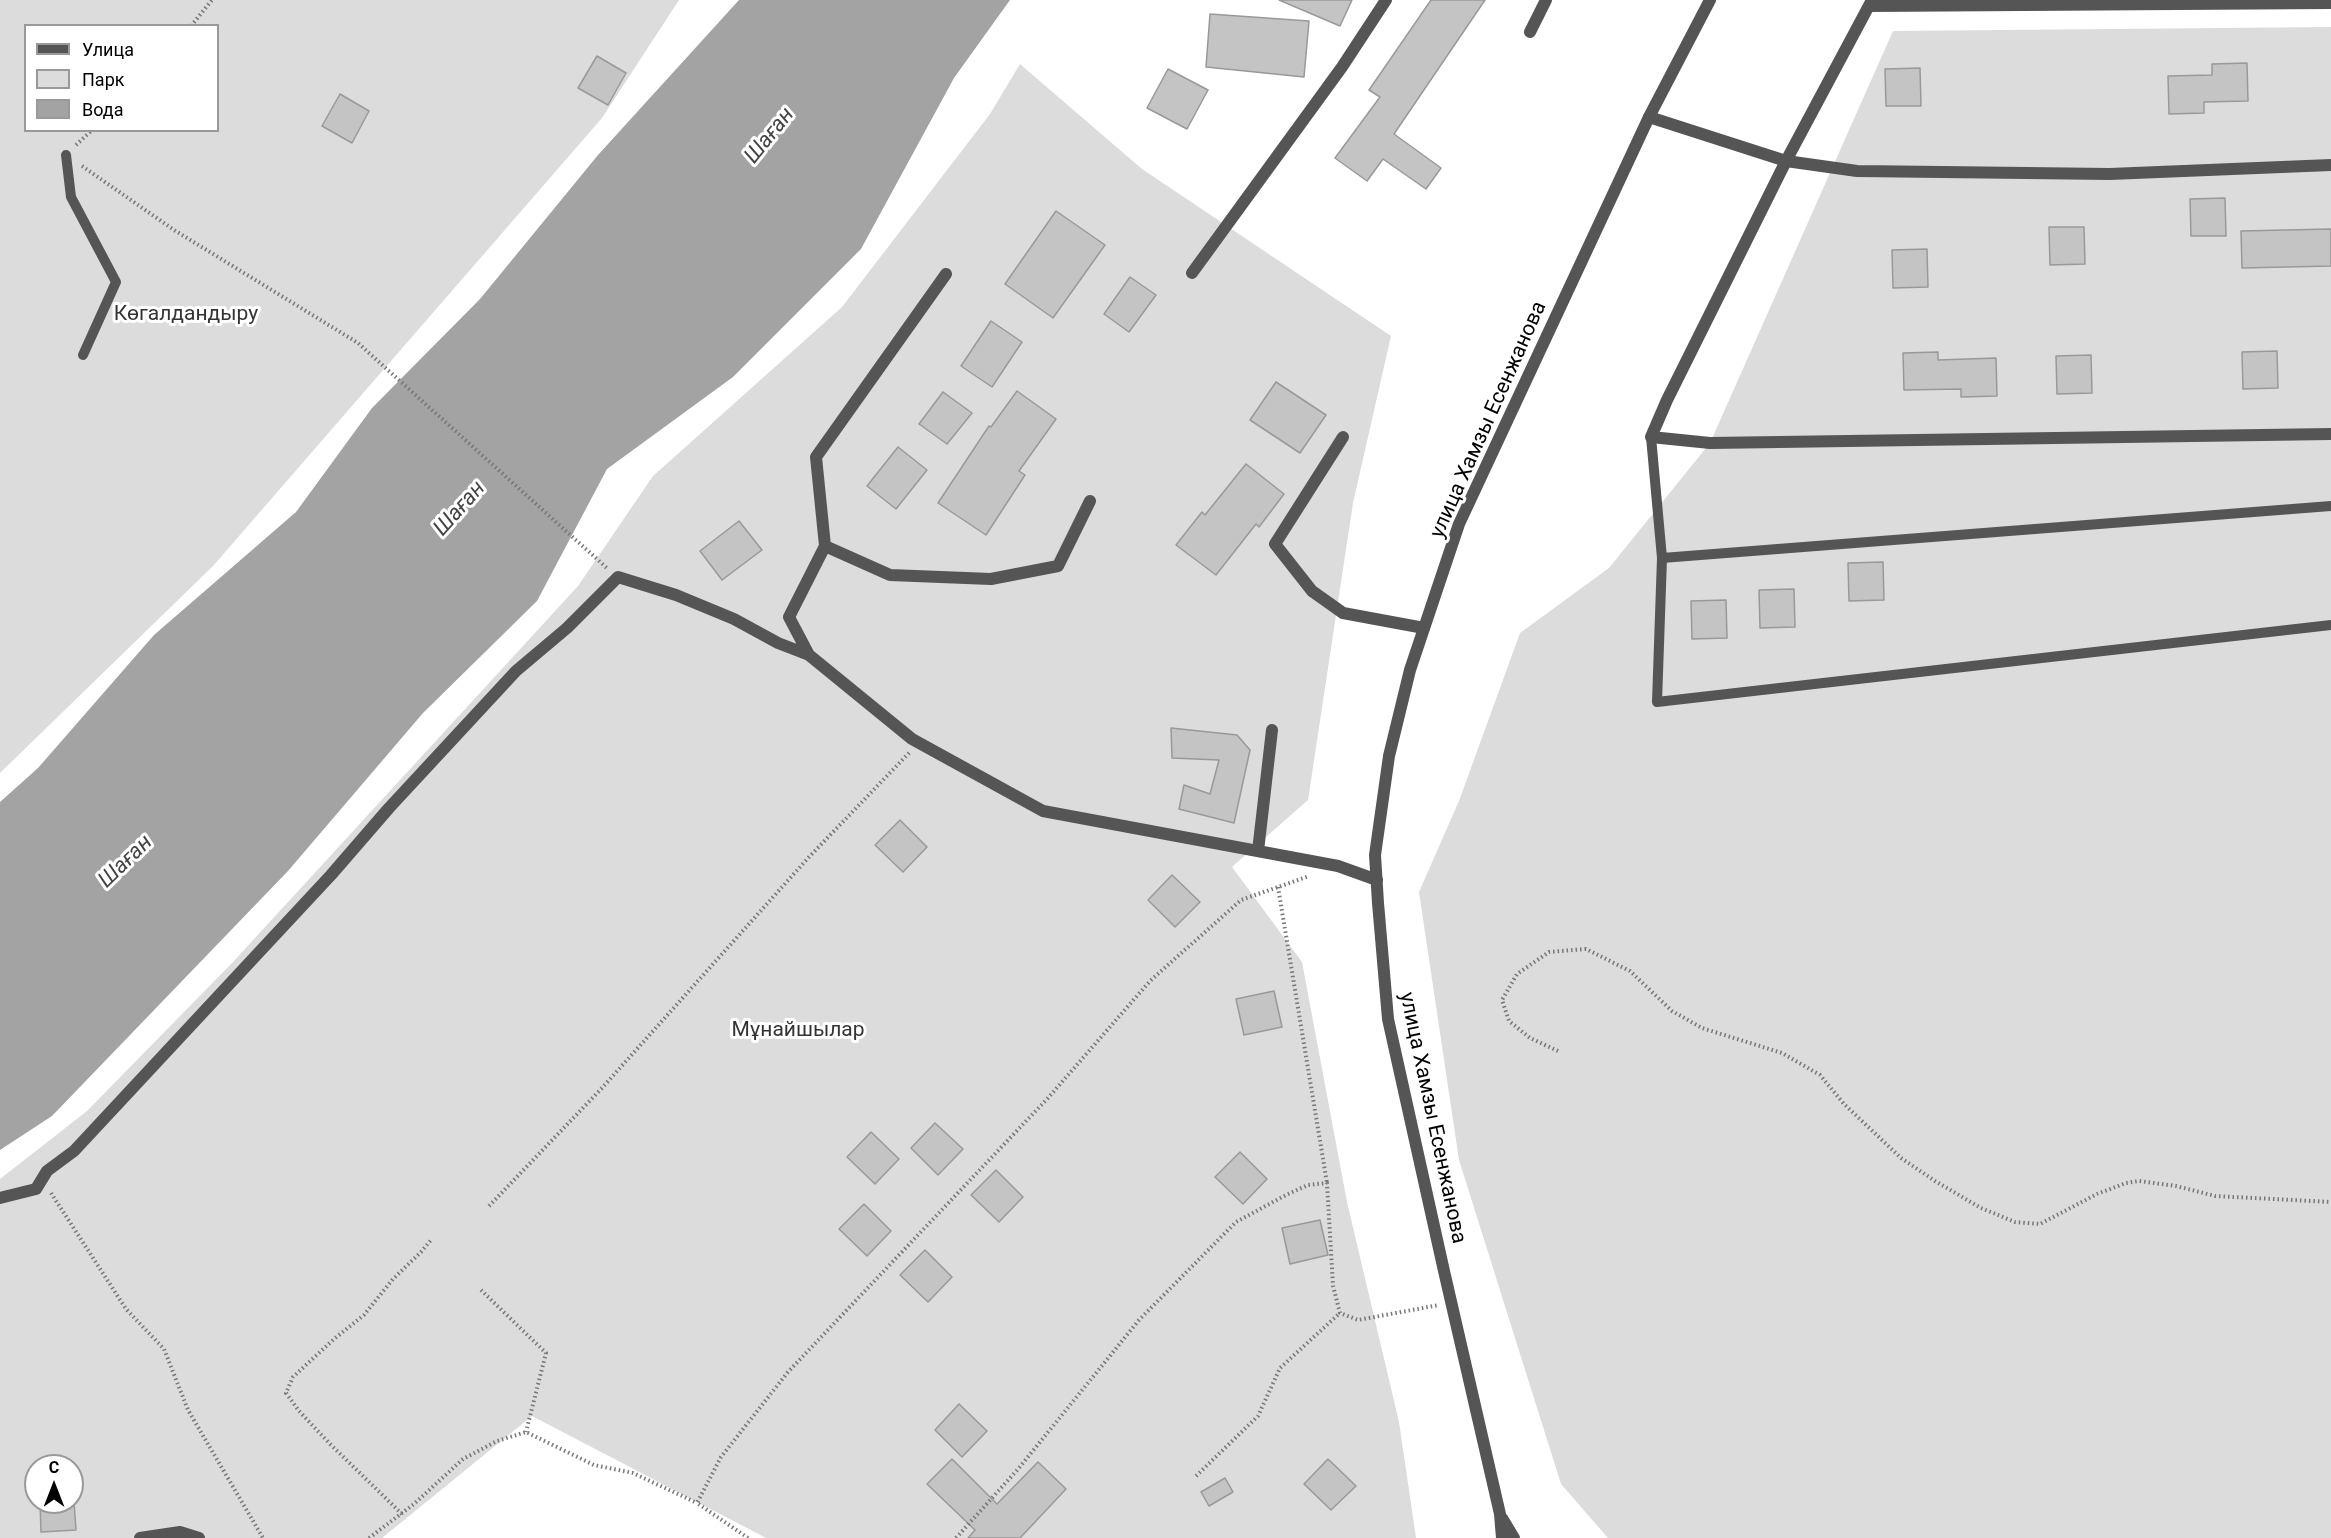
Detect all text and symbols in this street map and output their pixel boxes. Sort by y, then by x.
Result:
legend [24,24,219,132]
text: Улица [82,39,134,60]
text: Парк [82,69,124,90]
text: Вода [82,99,124,120]
water label: Шаған [739,103,801,169]
street label: улица Хамзы Есенжанова [1425,298,1553,542]
park label: Көгалдандыру [114,302,258,328]
water label: Шаған [429,476,491,542]
water label: Шаған [94,830,158,894]
street label: улица Хамзы Есенжанова [1393,990,1471,1246]
park label: Мұнайшылар [731,1018,865,1044]
north arrow [24,1454,84,1514]
text: С [49,1458,59,1477]

